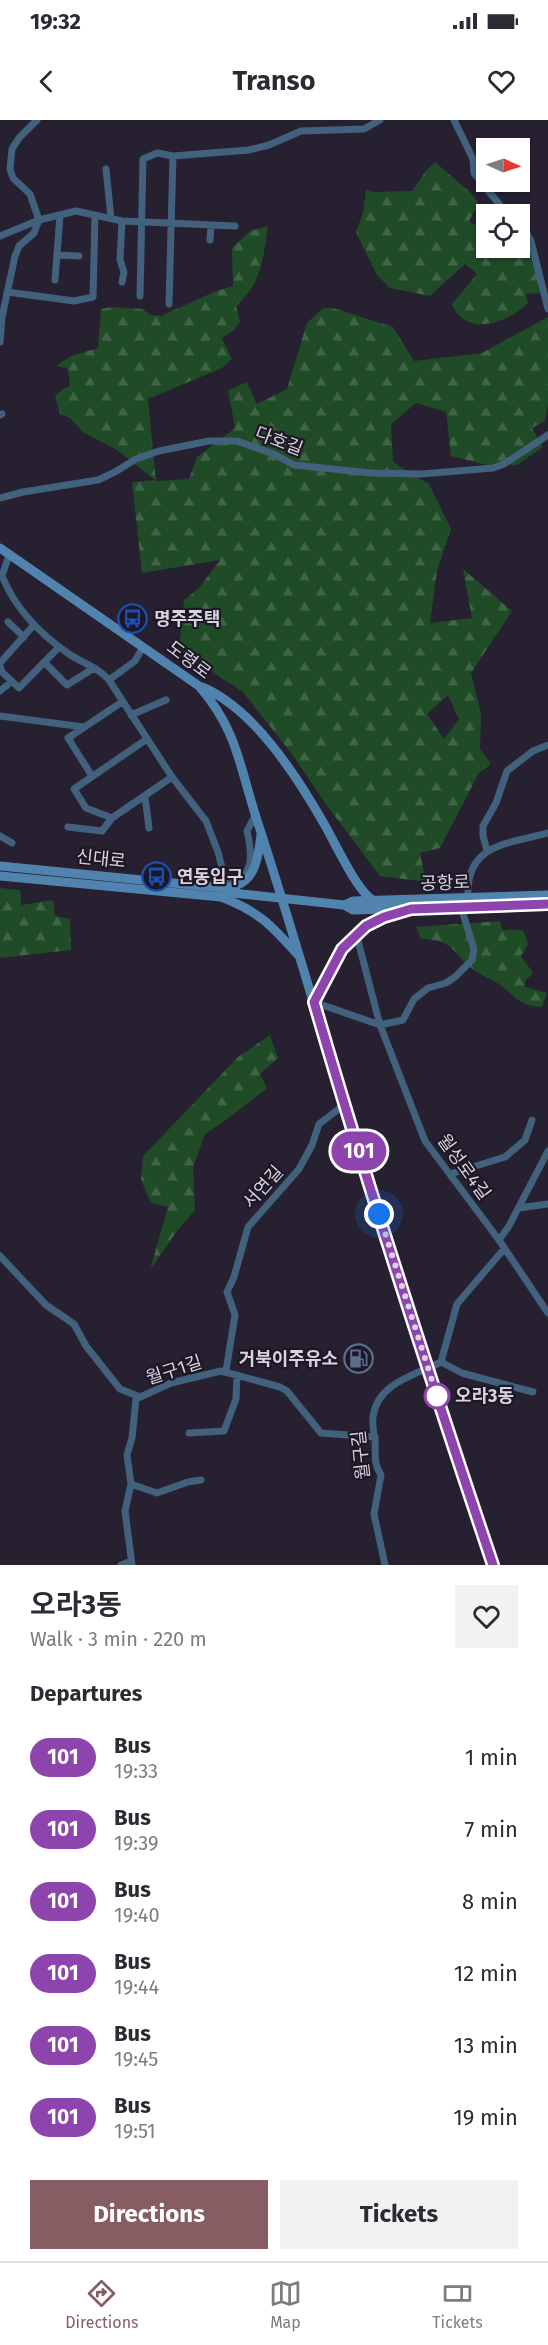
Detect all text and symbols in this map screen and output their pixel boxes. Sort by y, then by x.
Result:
text: 19:32 [30,8,81,35]
icon: back [30,65,63,98]
text: Transo [233,65,315,97]
icon: heart [485,65,518,98]
north arrow [476,138,530,192]
map controls [476,138,530,258]
button: locate [476,204,530,258]
street label: 다호길 [252,422,306,460]
bus stop icon: 명주주택 [117,603,149,635]
place label: 명주주택 [154,608,220,630]
street label: 도령로 [163,636,215,684]
street label: 신대로 [75,845,127,873]
bus stop icon: 연동입구 [140,861,172,893]
place label: 연동입구 [177,866,243,888]
street label: 공항로 [420,871,470,895]
street label: 월성로4길 [433,1130,495,1204]
line badge: 101 [324,1132,394,1170]
text: 101 [343,1138,375,1164]
street label: 서연길 [238,1161,288,1213]
your location [364,1199,394,1229]
fuel station icon: 거북이주유소 [343,1343,375,1375]
place label: 거북이주유소 [239,1348,338,1370]
street label: 월구1길 [143,1351,205,1389]
marker: 오라3동 [424,1383,450,1409]
place label: 오라3동 [455,1385,514,1407]
street label: 월구길 [347,1429,375,1481]
button: heart [455,1585,518,1648]
text: 오라3동 [30,1588,122,1621]
text: Walk · 3 min · 220 m [30,1627,207,1651]
text: Departures [30,1680,142,1707]
text: Bus [114,1732,151,1759]
text: 101 [47,1744,79,1770]
text: 1 min [465,1744,518,1771]
text: 19:33 [114,1759,158,1783]
text: Bus [114,1804,151,1831]
text: 101 [47,1816,79,1842]
text: 7 min [464,1816,518,1843]
text: 19:39 [114,1831,158,1855]
text: Bus [114,1876,151,1903]
text: 101 [47,1888,79,1914]
text: 8 min [462,1888,518,1915]
text: 19:40 [114,1903,160,1927]
text: Bus [114,1948,151,1975]
text: 101 [47,1960,79,1986]
text: 12 min [454,1960,518,1987]
text: 19:44 [114,1975,159,1999]
text: Bus [114,2020,151,2047]
text: 101 [47,2032,79,2058]
text: 13 min [454,2032,518,2059]
text: 19:45 [114,2047,158,2071]
text: Bus [114,2092,151,2119]
text: 101 [47,2104,79,2130]
text: 19 min [453,2104,518,2131]
text: 19:51 [114,2119,156,2143]
button: Directions [30,2180,268,2249]
button: Tickets [280,2180,518,2249]
tab: Directions [65,2277,139,2332]
tab: Map [269,2277,302,2332]
tab: Tickets [432,2277,483,2332]

